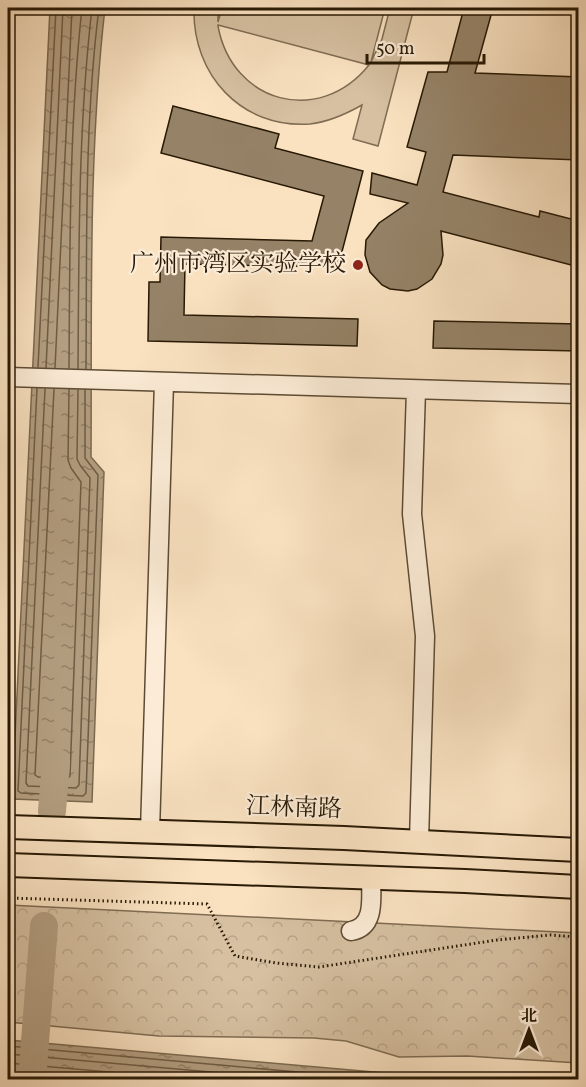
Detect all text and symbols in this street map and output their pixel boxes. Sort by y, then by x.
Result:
scale bar [367,27,484,65]
text: 50 m [376,37,415,62]
place label: 广州市湾区实验学校 [130,248,346,282]
marker: 广州市湾区实验学校 [351,258,365,272]
street label: 江林南路 [245,790,343,828]
north arrow [499,1000,559,1060]
text: 北 [521,1006,537,1028]

